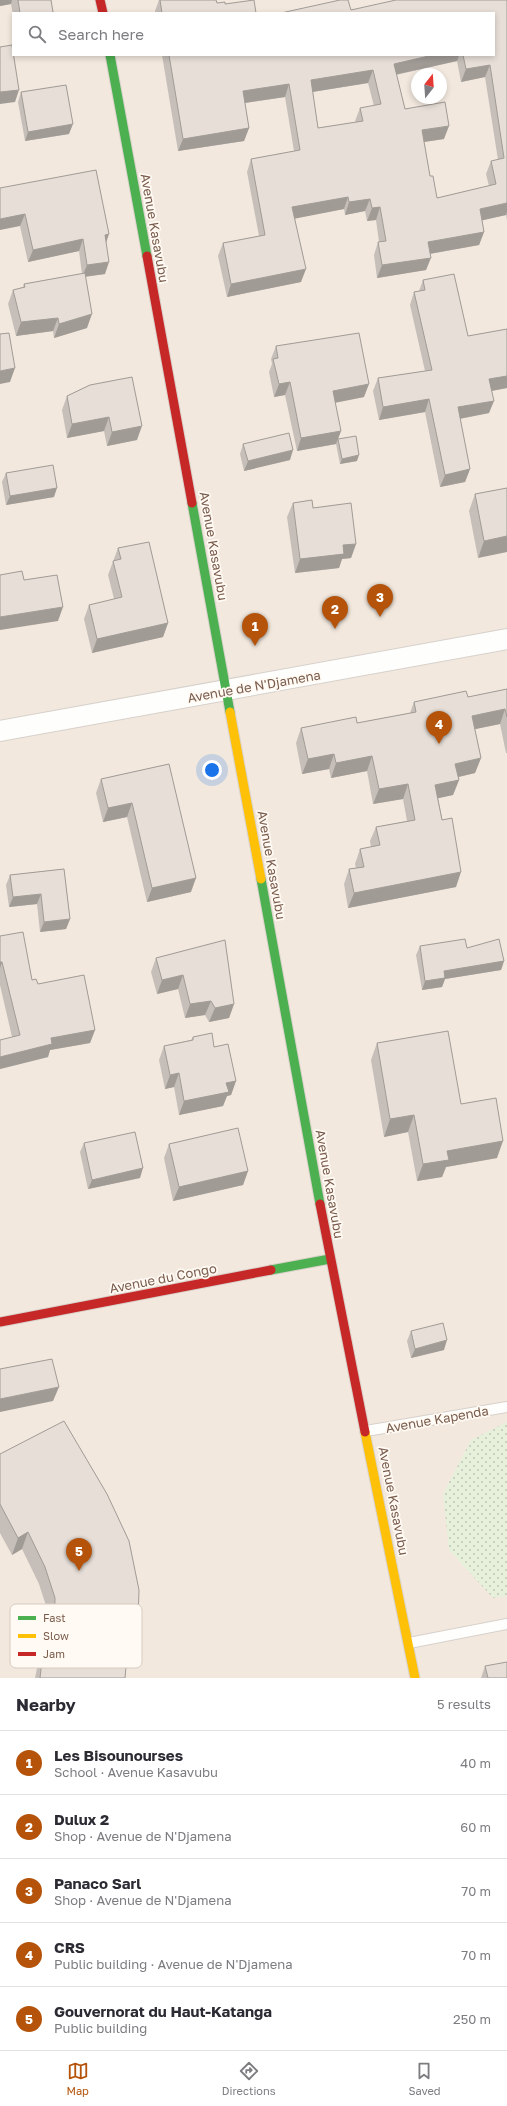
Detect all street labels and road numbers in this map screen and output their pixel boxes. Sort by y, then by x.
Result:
street label: Avenue Kasavubu [138,172,172,284]
street label: Avenue Kasavubu [197,490,231,602]
street label: Avenue de N'Djamena [186,666,322,706]
street label: Avenue Kasavubu [255,809,289,921]
street label: Avenue Kasavubu [313,1128,347,1240]
street label: Avenue du Congo [108,1260,218,1296]
street label: Avenue Kapenda [384,1402,490,1436]
street label: Avenue Kasavubu [376,1445,412,1557]

